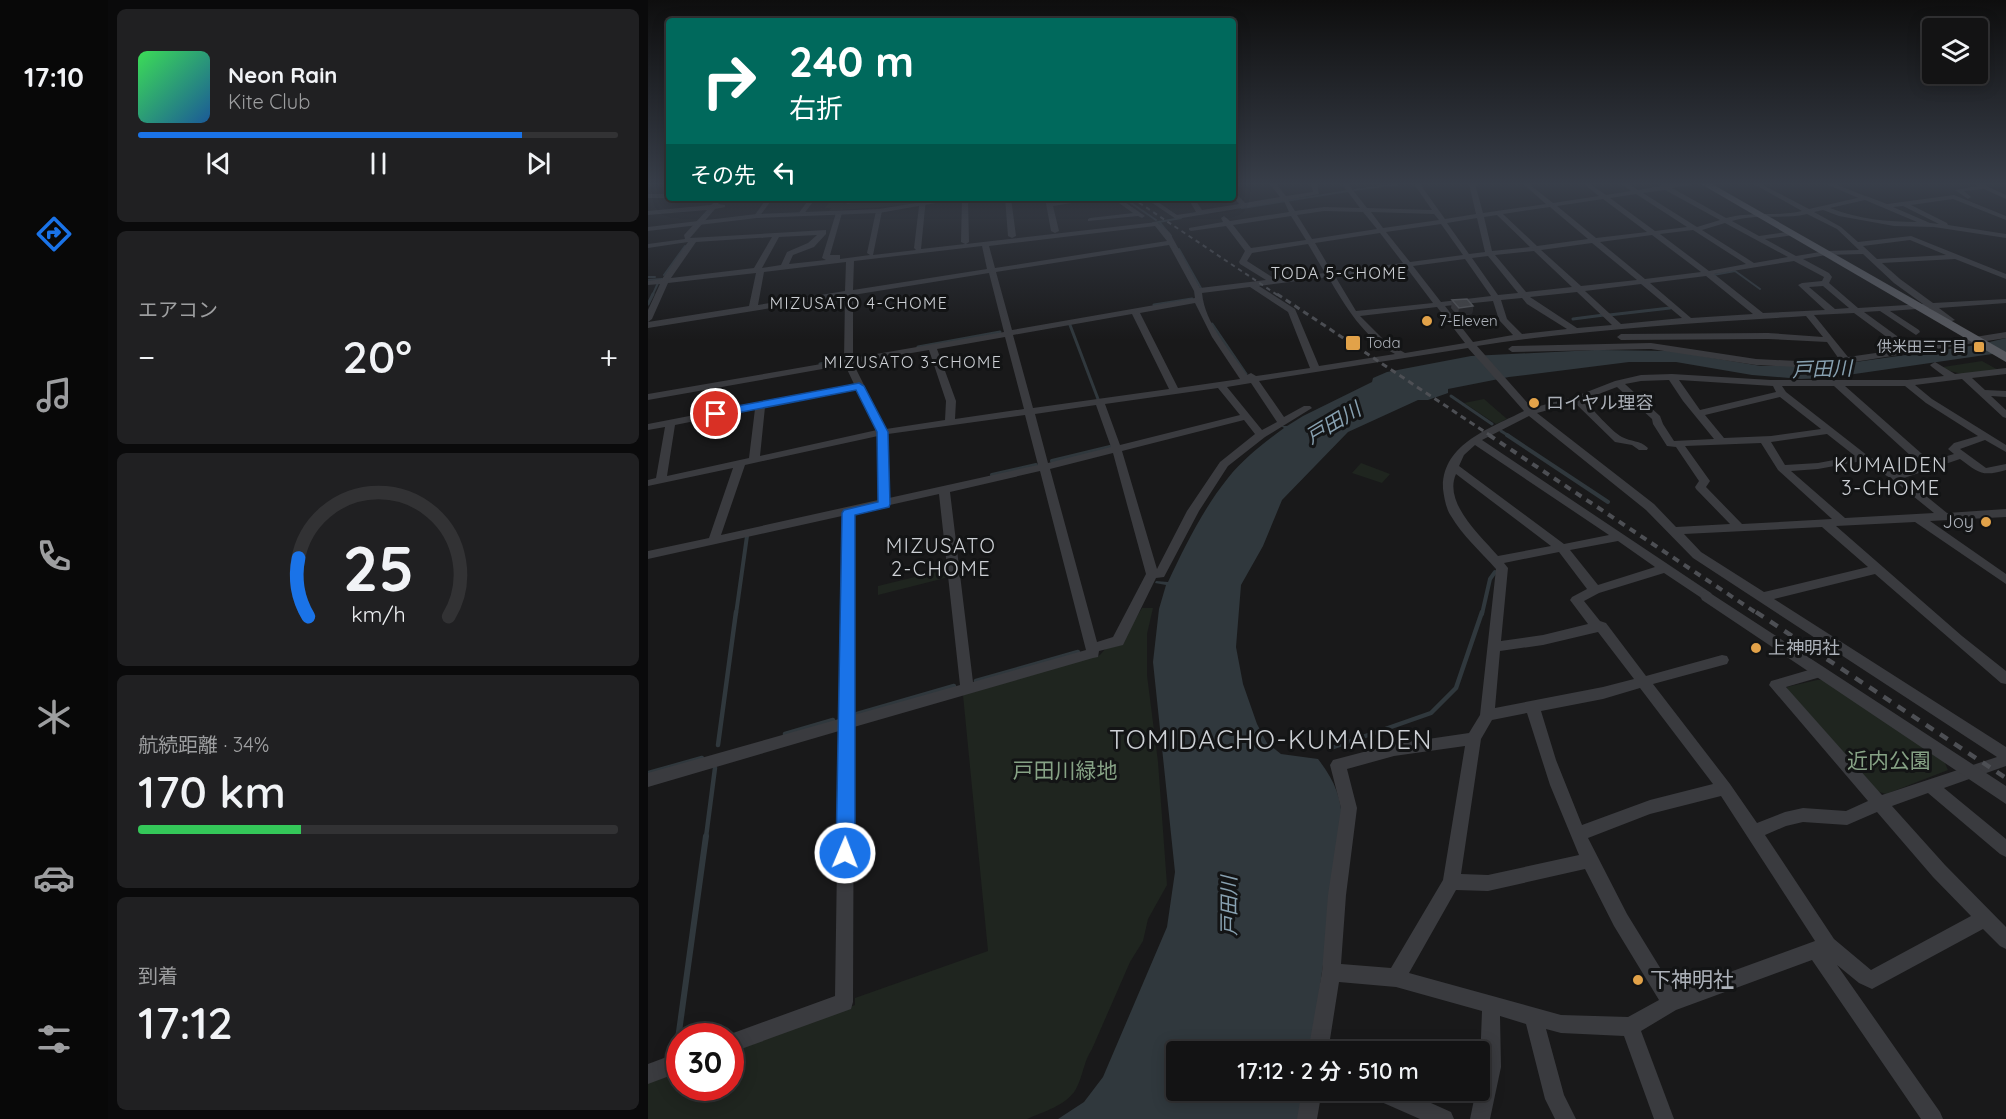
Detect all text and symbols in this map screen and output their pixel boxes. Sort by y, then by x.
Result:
map controls [1922,18,1988,84]
button: layers [1922,18,1988,84]
text: 240 m [789,35,914,88]
icon: right [690,42,768,120]
text: 17:10 [24,60,84,94]
text: Neon Rain [228,61,337,89]
text: Kite Club [228,89,310,114]
text: 右折 [789,91,843,125]
icon: previous [202,147,235,180]
icon: pause [362,147,395,180]
icon: next [522,147,555,180]
icon: left [768,156,801,189]
text: その先 [690,161,756,189]
icon: directions [33,213,75,255]
district label: TODA 5-CHOME [1270,263,1408,283]
district label: MIZUSATO 4-CHOME [770,293,948,313]
text: エアコン [138,297,218,322]
place label: 7-Eleven [1439,311,1498,330]
marker: 7-Eleven [1420,314,1434,328]
text: 20° [343,328,412,384]
place label: Toda [1366,333,1401,352]
marker: Toda [1344,334,1362,352]
text: − [138,336,155,377]
text: + [599,336,618,377]
place label: 供米田三丁目 [1877,337,1967,356]
marker: 供米田三丁目 [1972,340,1986,354]
district label: MIZUSATO 3-CHOME [824,352,1002,372]
water label: 戸田川 [1792,355,1854,382]
icon: music [33,374,75,416]
pin [690,388,741,439]
place label: ロイヤル理容 [1546,391,1653,414]
water label: 戸田川 [1301,395,1367,449]
marker: ロイヤル理容 [1527,396,1541,410]
icon: arrive [699,397,732,430]
district label: KUMAIDEN 3-CHOME [1834,452,1948,500]
place label: Joy [1943,510,1974,533]
marker: Joy [1979,515,1993,529]
text: 25 [342,529,414,607]
district label: MIZUSATO 2-CHOME [886,533,996,581]
icon: phone [33,535,75,577]
text: km/h [351,601,405,627]
place label: 上神明社 [1768,636,1840,659]
marker: 上神明社 [1749,641,1763,655]
icon: climate [33,696,75,738]
district label: TOMIDACHO-KUMAIDEN [1109,723,1433,756]
text: 航続距離 · 34% [138,732,269,757]
park label: 近内公園 [1847,747,1931,773]
park label: 戸田川緑地 [1013,757,1118,783]
text: 170 km [138,763,286,819]
position arrow [813,821,877,885]
icon: car [33,857,75,899]
water label: 戸田川 [1216,874,1241,936]
text: 到着 [138,963,178,988]
place label: 下神明社 [1650,966,1734,992]
marker: 下神明社 [1631,973,1645,987]
text: 17:12 [138,994,233,1050]
icon: filters [33,1018,75,1060]
speed limit sign: 30 [666,1023,744,1101]
text: 17:12 · 2 分 · 510 m [1237,1057,1419,1085]

